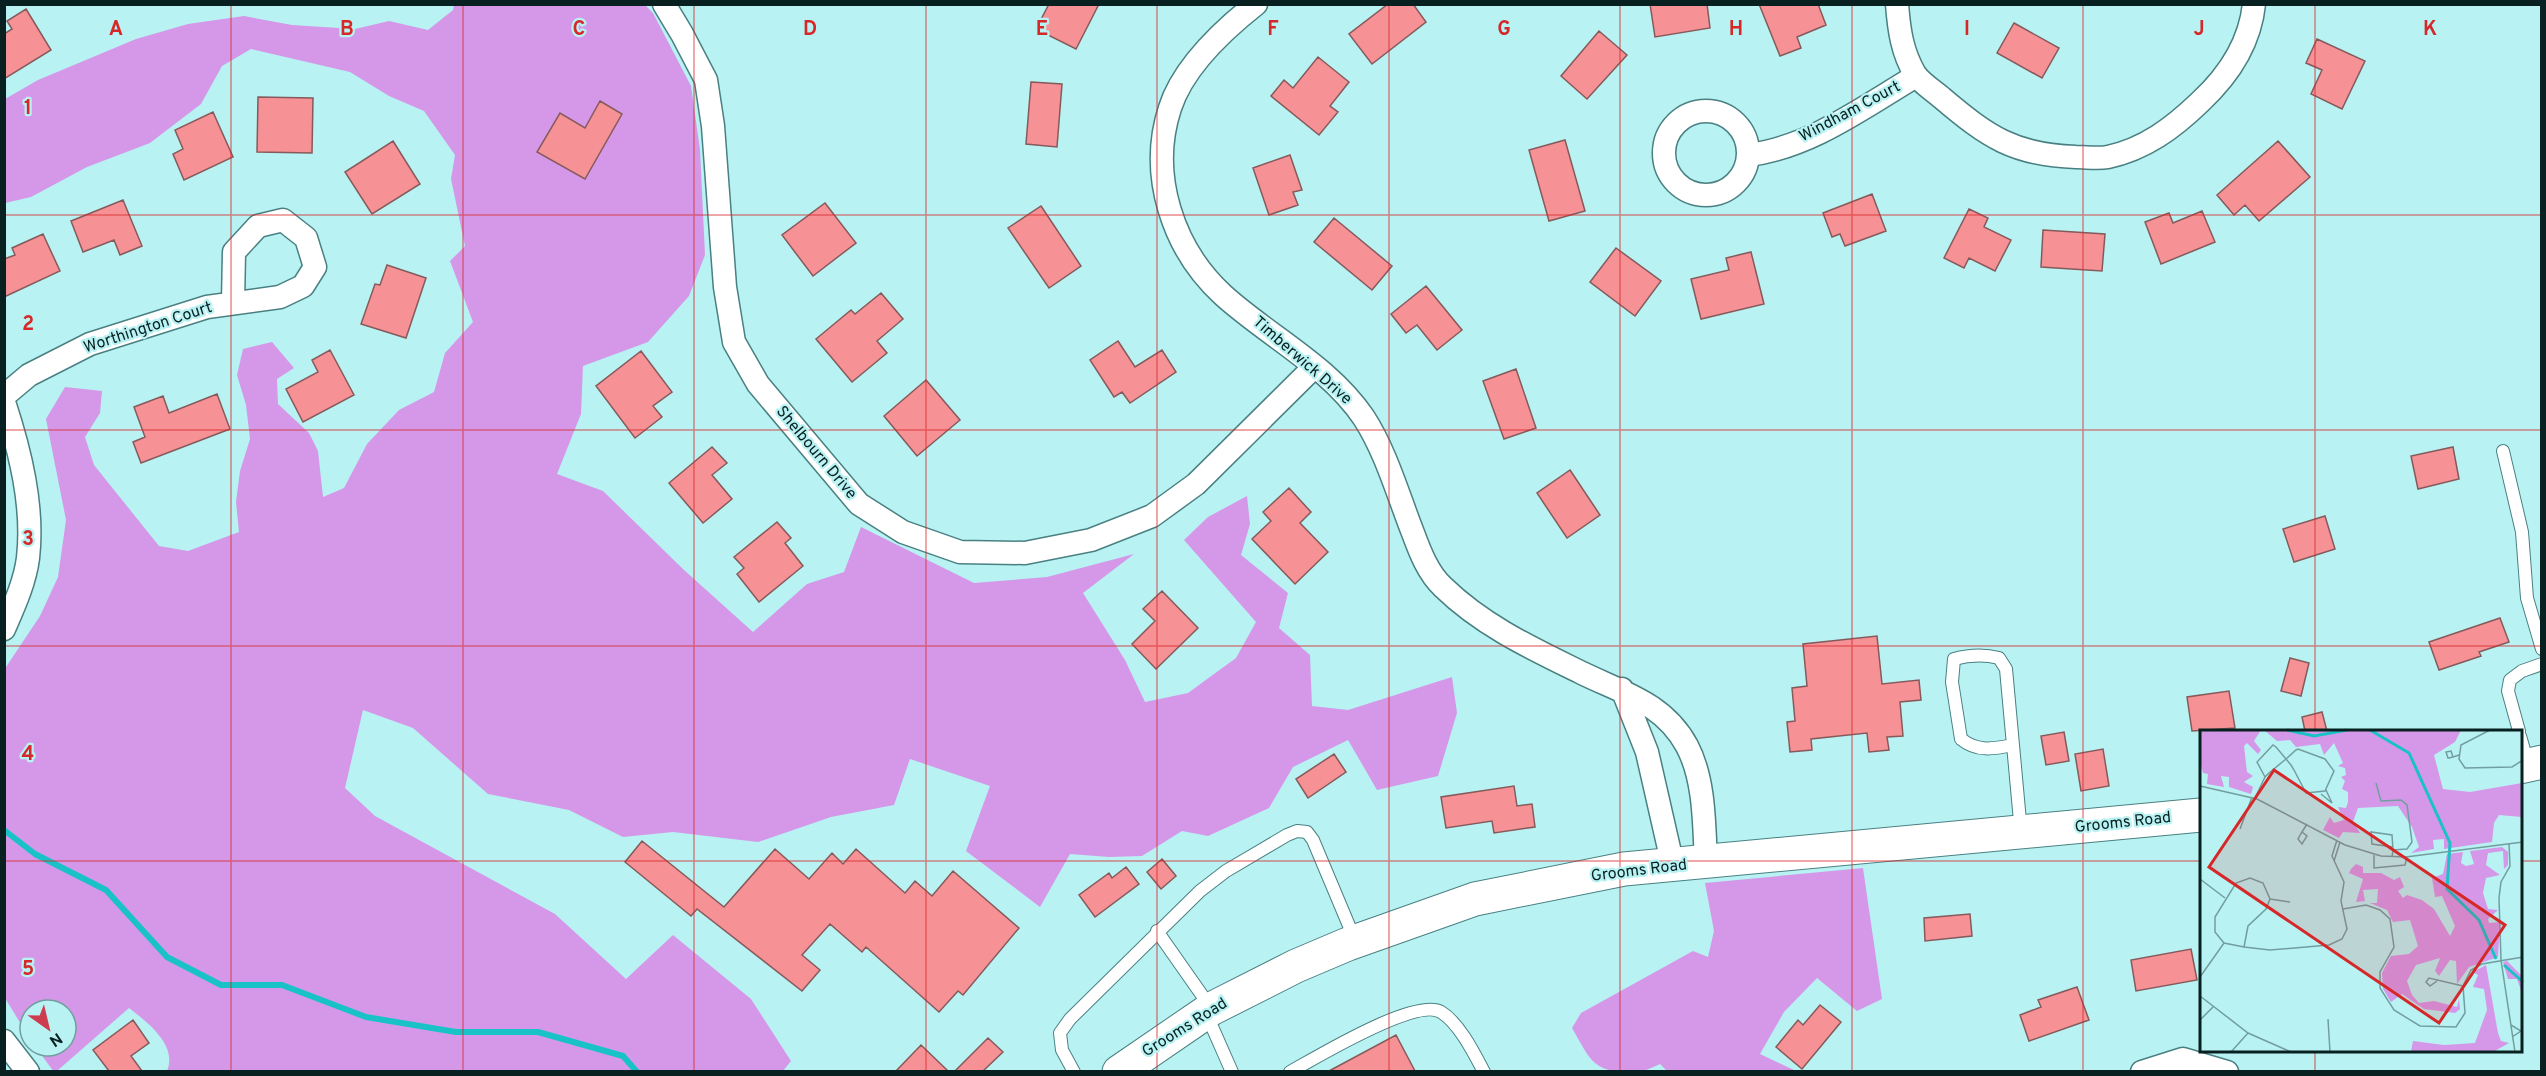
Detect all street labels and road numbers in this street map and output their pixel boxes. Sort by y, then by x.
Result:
street label: Windham Court [1796,77,1904,147]
street label: Worthington Court [81,298,215,358]
street label: Timberwick Drive [1248,312,1356,410]
street label: Shelbourn Drive [771,402,861,504]
street label: Grooms Road [2074,808,2172,838]
street label: Grooms Road [1590,855,1688,887]
street label: Grooms Road [1139,994,1231,1062]

